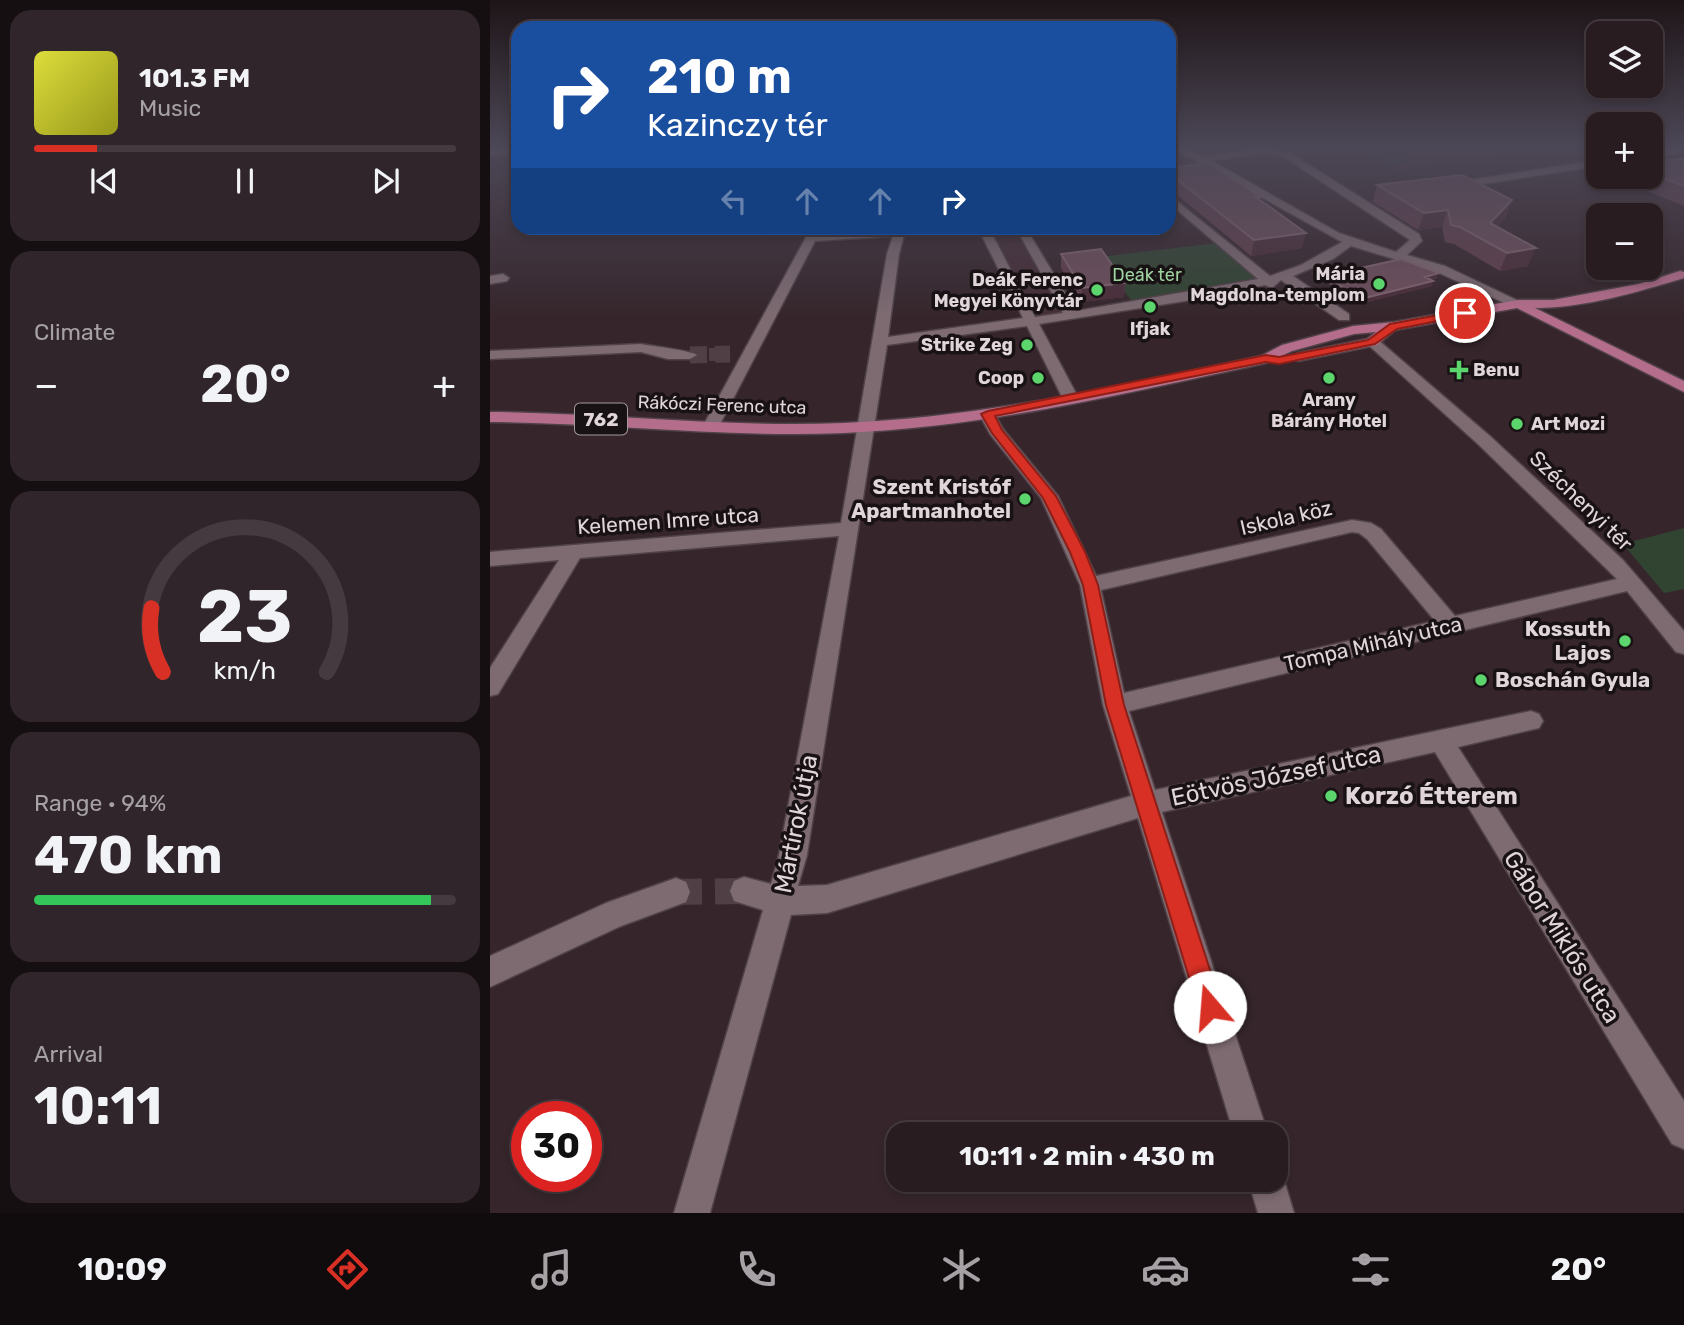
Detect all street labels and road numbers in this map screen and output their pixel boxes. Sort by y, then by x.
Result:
street label: Rákóczi Ferenc utca [637,391,807,419]
road number: 762 [575,404,627,434]
street label: Széchenyi tér [1525,445,1638,556]
street label: Iskola köz [1237,495,1334,540]
street label: Kelemen Imre utca [576,502,760,539]
street label: Tompa Mihály utca [1282,611,1464,676]
street label: Eötvös József utca [1169,740,1383,812]
street label: Mártírok útja [769,752,823,896]
street label: Gábor Miklós utca [1498,846,1626,1028]

